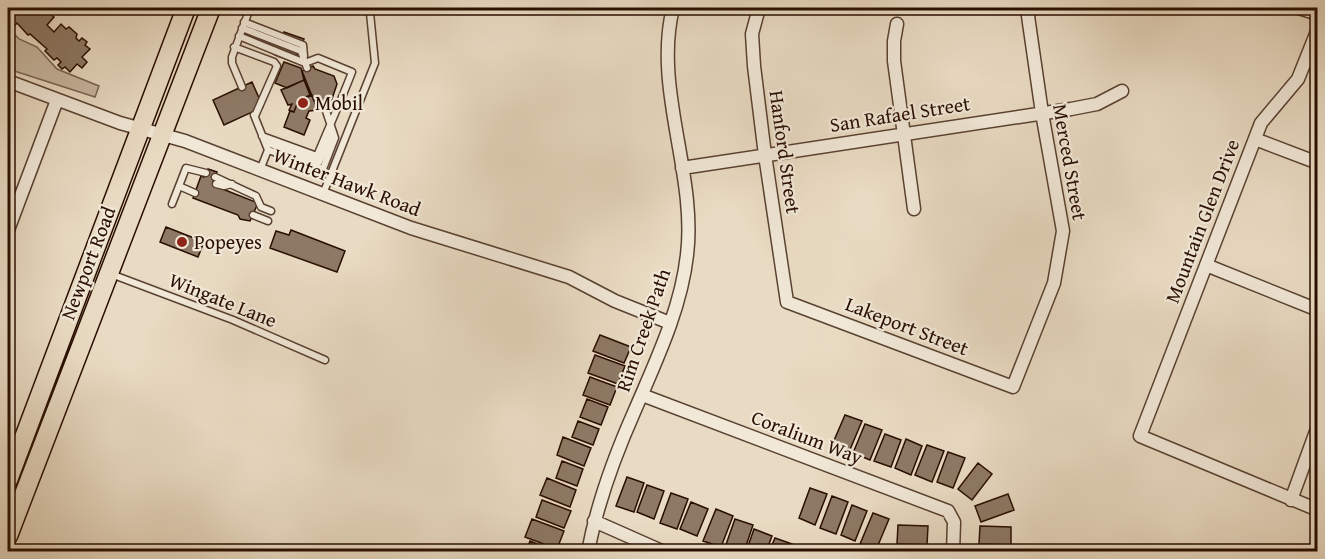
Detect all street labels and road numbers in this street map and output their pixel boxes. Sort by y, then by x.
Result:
street label: Hanford Street [762,88,809,215]
street label: San Rafael Street [828,88,972,139]
street label: Merced Street [1046,101,1095,222]
street label: Mountain Glen Drive [1157,135,1246,307]
street label: Winter Hawk Road [269,140,425,223]
street label: Newport Road [53,202,123,324]
street label: Rim Creek Path [608,264,677,395]
street label: Wingate Lane [165,265,281,334]
street label: Lakeport Street [841,289,973,362]
street label: Coralium Way [747,402,867,471]

